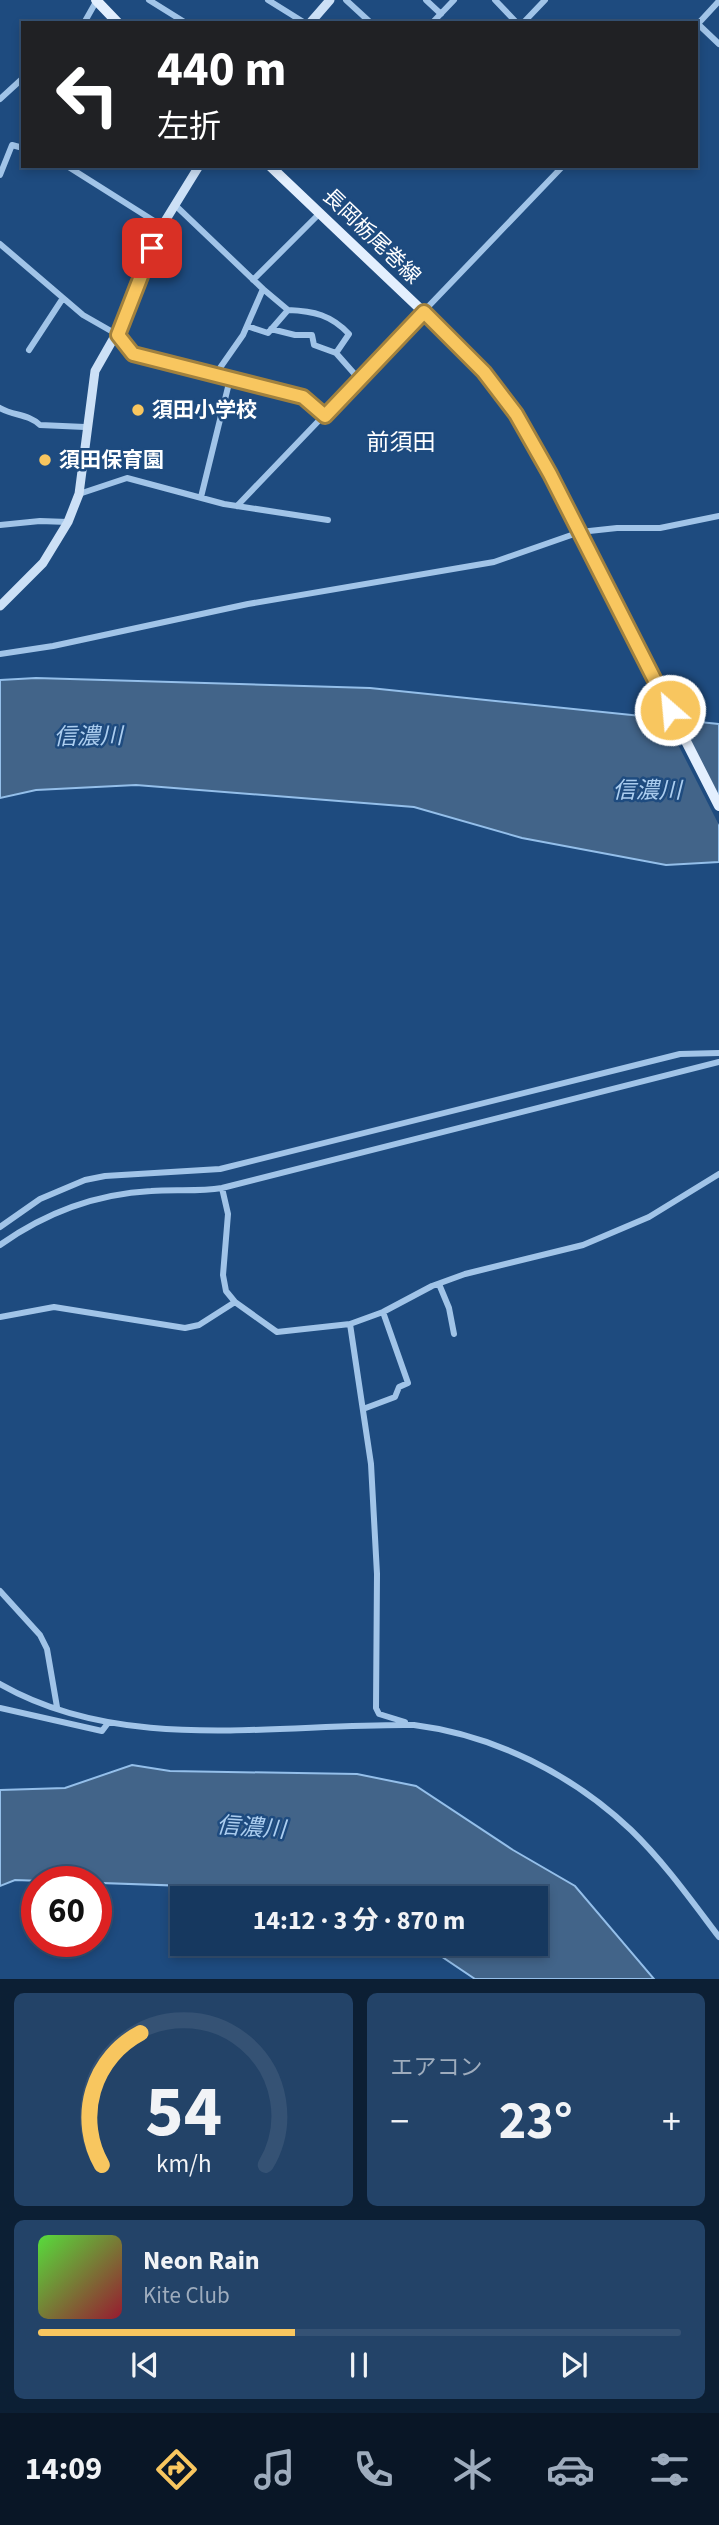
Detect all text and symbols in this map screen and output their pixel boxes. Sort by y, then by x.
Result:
text: 440 m [157,35,286,105]
icon: left [42,49,133,140]
text: 左折 [157,104,221,150]
street label: 長岡栃尾巻線 [316,181,428,291]
pin [122,218,182,278]
icon: arrive [133,229,171,267]
place label: 須田小学校 [152,395,257,425]
marker: 須田小学校 [130,402,146,418]
district label: 前須田 [367,426,436,459]
place label: 須田保育園 [59,445,164,475]
marker: 須田保育園 [37,452,53,468]
position arrow [633,673,707,747]
water label: 信濃川 [53,719,126,754]
water label: 信濃川 [613,774,685,807]
water label: 信濃川 [215,1809,290,1847]
speed limit sign: 60 [21,1866,112,1957]
text: 14:12 · 3 分 · 870 m [253,1902,465,1939]
text: エアコン [391,2051,483,2084]
text: 54 [145,2061,222,2165]
text: 23° [499,2085,573,2159]
text: − [391,2095,409,2149]
text: + [662,2095,681,2149]
text: km/h [156,2146,211,2182]
text: Neon Rain [143,2242,260,2279]
text: Kite Club [143,2279,230,2312]
icon: previous [126,2346,164,2384]
icon: pause [340,2346,378,2384]
icon: next [555,2346,593,2384]
icon: directions [152,2445,201,2494]
icon: music [250,2445,299,2494]
icon: phone [349,2445,398,2494]
icon: climate [448,2445,497,2494]
icon: car [546,2445,595,2494]
icon: filters [645,2445,694,2494]
text: 14:09 [25,2446,102,2492]

